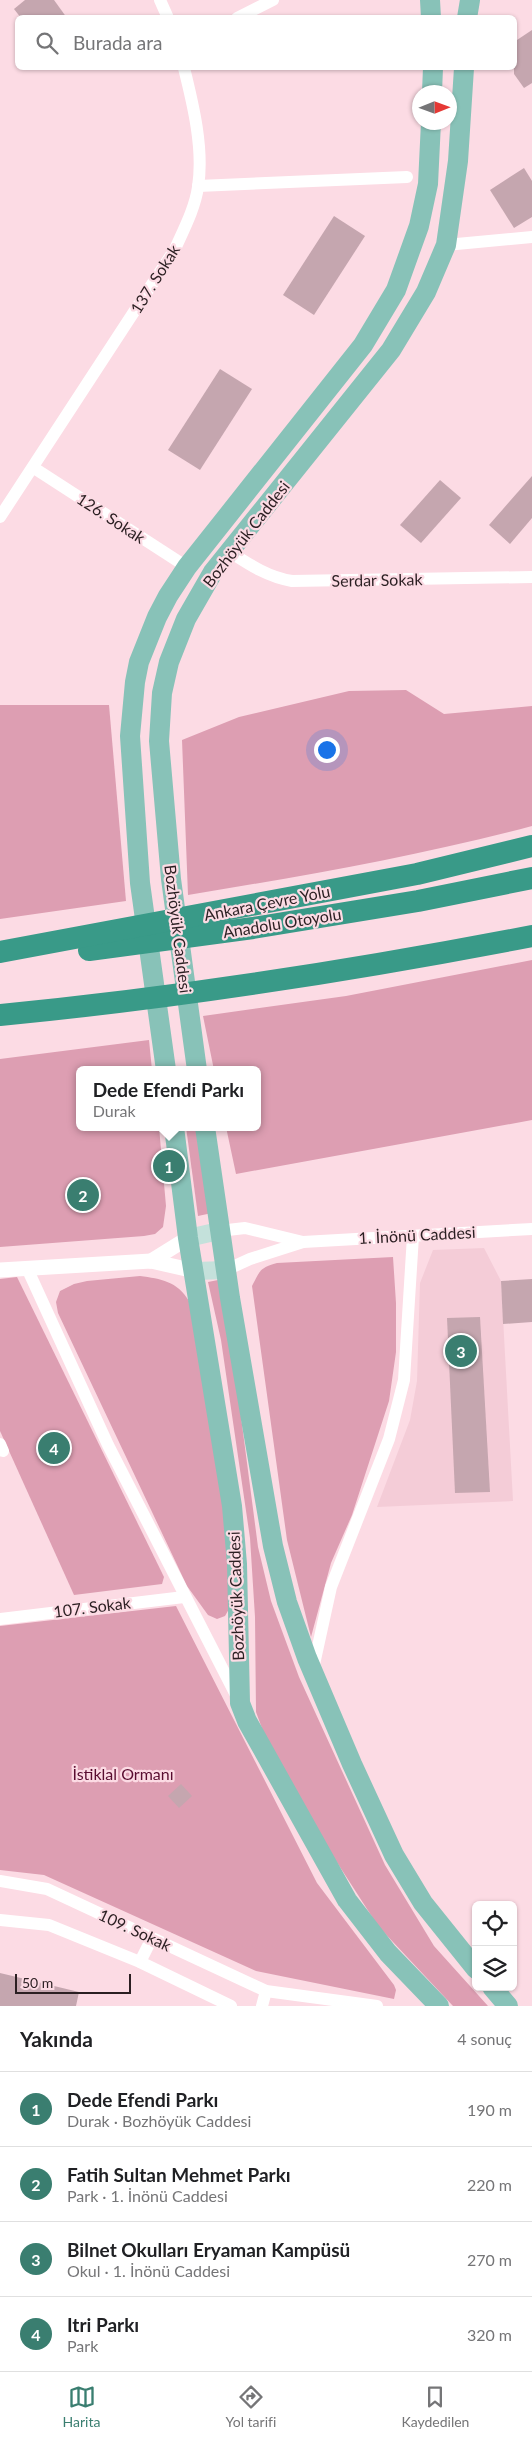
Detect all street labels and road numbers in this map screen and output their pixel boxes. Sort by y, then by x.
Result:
street label: 137. Sokak [126,240,184,317]
street label: Bozhöyük Caddesi [198,477,293,590]
street label: 126. Sokak [74,488,150,547]
street label: Serdar Sokak [331,569,424,590]
street label: Bozhöyük Caddesi [161,864,196,994]
street label: Ankara Çevre Yolu [202,881,332,924]
street label: Anadolu Otoyolu [221,904,342,941]
street label: 1. İnönü Caddesi [358,1222,476,1247]
street label: Bozhöyük Caddesi [224,1531,247,1661]
street label: 107. Sokak [52,1592,132,1621]
street label: 109. Sokak [96,1905,175,1955]

